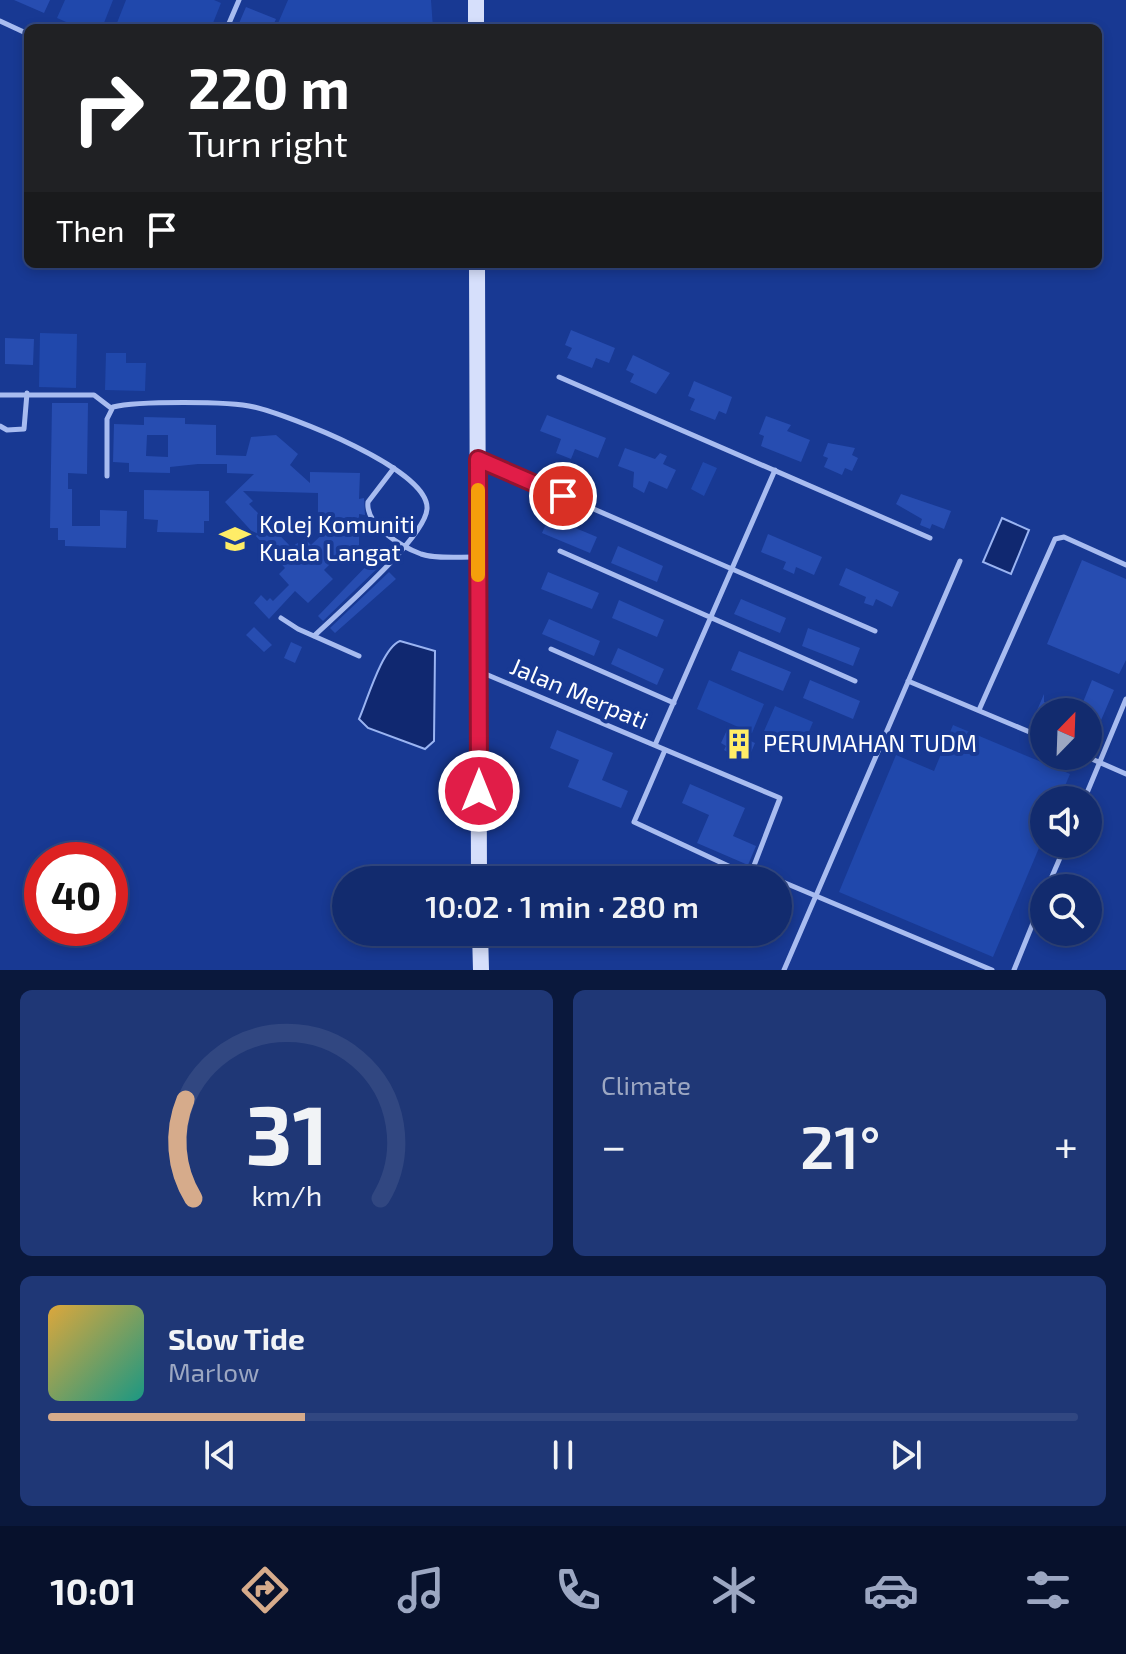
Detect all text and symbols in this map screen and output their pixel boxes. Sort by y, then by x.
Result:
text: 220 m [188,53,350,120]
icon: right [56,56,160,160]
text: Turn right [188,121,348,164]
icon: arrive [140,208,184,252]
text: Then [56,212,124,248]
pin [529,462,597,530]
icon: arrive [541,474,585,518]
place label: Kolej Komuniti Kuala Langat [259,509,415,566]
school or university icon: Kolej Komuniti Kuala Langat [218,522,252,556]
street label: Jalan Merpati [506,651,653,735]
north arrow [1030,698,1102,770]
map controls [1030,698,1102,946]
building icon: PERUMAHAN TUDM [722,727,756,761]
place label: PERUMAHAN TUDM [763,728,977,757]
position arrow [437,749,521,833]
button: sound [1030,786,1102,858]
speed limit sign: 40 [24,842,128,946]
button: search [1030,874,1102,946]
text: 10:02 · 1 min · 280 m [425,888,699,924]
text: Climate [601,1069,691,1100]
text: 31 [245,1082,328,1182]
text: 21° [800,1109,881,1181]
text: − [601,1118,627,1171]
text: + [1054,1118,1078,1171]
text: km/h [251,1177,322,1212]
text: Slow Tide [168,1320,305,1356]
text: Marlow [168,1356,259,1387]
icon: previous [198,1433,242,1477]
icon: pause [541,1433,585,1477]
icon: next [884,1433,928,1477]
icon: directions [237,1562,293,1618]
icon: music [393,1562,449,1618]
icon: phone [550,1562,606,1618]
icon: climate [706,1562,762,1618]
icon: car [863,1562,919,1618]
icon: filters [1020,1562,1076,1618]
text: 10:01 [50,1569,136,1612]

